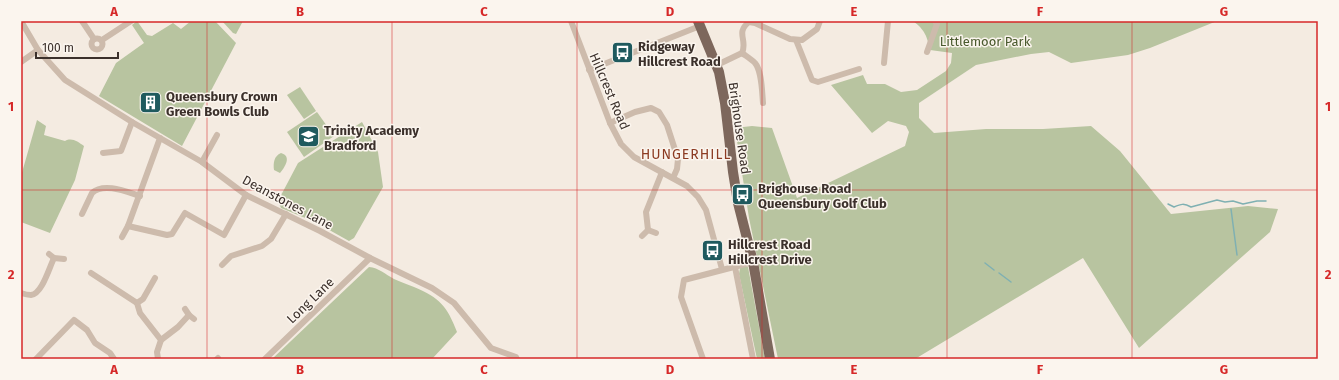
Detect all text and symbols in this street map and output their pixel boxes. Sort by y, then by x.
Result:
text: A [109,4,118,19]
text: B [296,4,304,19]
text: C [480,4,488,19]
text: D [666,4,675,19]
text: E [851,4,858,19]
text: F [1037,4,1044,19]
text: G [1220,4,1228,19]
scale bar [36,34,118,60]
park label: Littlemoor Park [940,34,1031,49]
place label: Ridgeway Hillcrest Road [638,39,721,69]
bus stop icon: Ridgeway Hillcrest Road [610,40,636,66]
text: 100 m [42,41,74,55]
street label: Hillcrest Road [587,50,633,132]
street label: Brighouse Road [726,81,753,175]
place label: Queensbury Crown Green Bowls Club [166,89,278,119]
building icon: Queensbury Crown Green Bowls Club [138,90,164,116]
text: 1 [8,99,14,114]
text: 1 [1325,99,1331,114]
place label: Trinity Academy Bradford [324,123,419,153]
school or university icon: Trinity Academy Bradford [296,124,322,150]
district label: HUNGERHILL [641,146,731,163]
street label: Deanstones Lane [240,172,336,233]
place label: Brighouse Road Queensbury Golf Club [758,181,887,211]
bus stop icon: Brighouse Road Queensbury Golf Club [729,182,755,208]
place label: Hillcrest Road Hillcrest Drive [728,237,812,267]
bus stop icon: Hillcrest Road Hillcrest Drive [699,238,725,264]
text: 2 [8,267,15,282]
text: 2 [1325,267,1332,282]
street label: Long Lane [284,274,337,326]
text: A [109,362,118,377]
text: B [296,362,304,377]
text: C [480,362,488,377]
text: D [666,362,675,377]
text: E [851,362,858,377]
text: F [1037,362,1044,377]
text: G [1220,362,1228,377]

